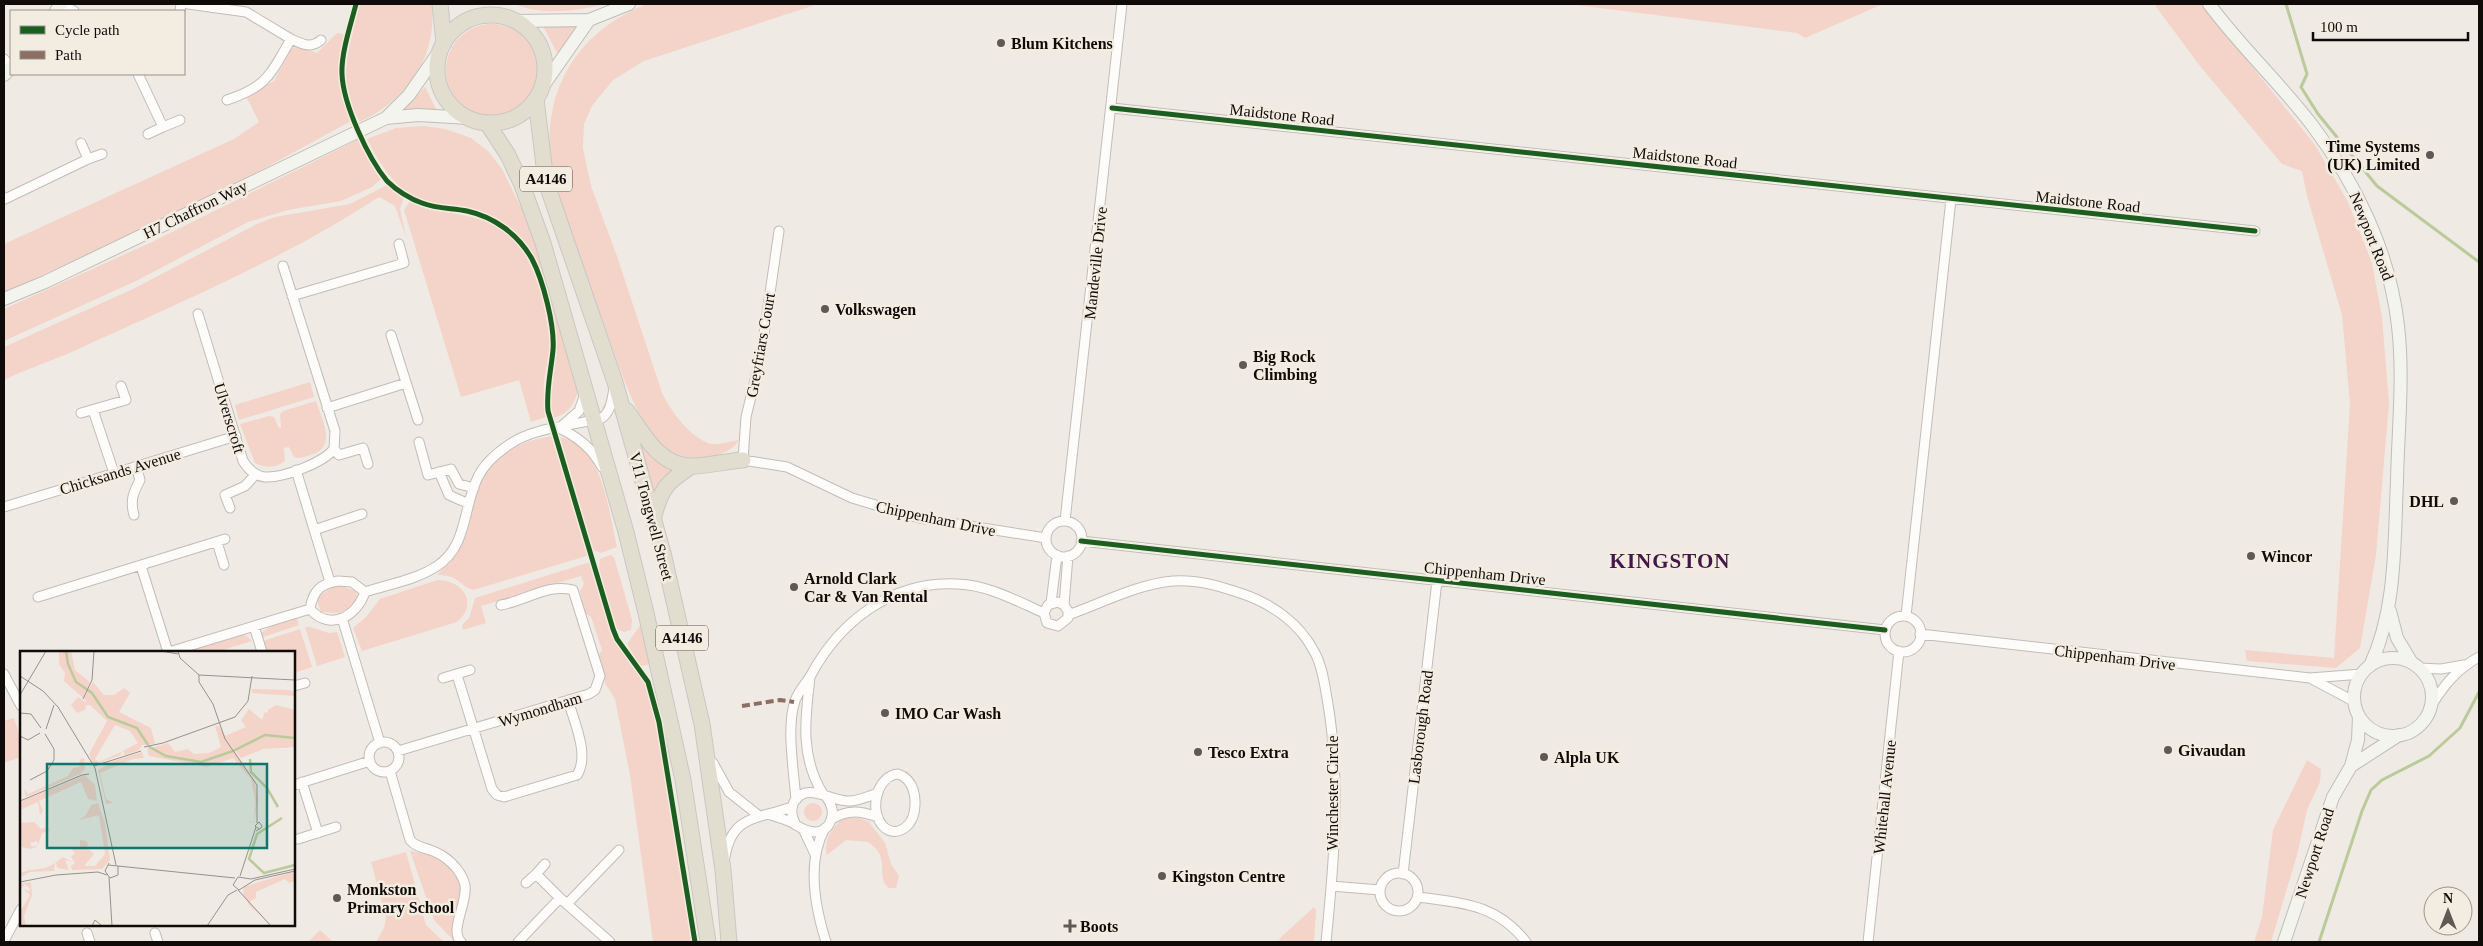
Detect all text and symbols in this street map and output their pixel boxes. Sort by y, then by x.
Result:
legend [10,10,185,75]
scale bar [2313,10,2468,42]
text: 100 m [2320,19,2358,35]
text: Cycle path [55,22,120,38]
place label: Blum Kitchens [1011,35,1113,52]
marker: Blum Kitchens [995,37,1007,49]
text: Path [55,47,82,63]
street label: Maidstone Road [1229,101,1335,128]
place label: Time Systems (UK) Limited [2326,138,2420,174]
street label: Maidstone Road [1632,144,1738,171]
marker: Time Systems (UK) Limited [2424,149,2436,161]
road number: A4146 [520,166,572,192]
street label: H7 Chaffron Way [140,177,250,243]
street label: Maidstone Road [2035,188,2141,215]
street label: Newport Road [2345,190,2397,283]
street label: Mandeville Drive [1081,206,1110,320]
street label: Greyfriars Court [743,291,779,399]
place label: Volkswagen [835,301,916,319]
marker: Volkswagen [819,303,831,315]
place label: Big Rock Climbing [1253,348,1317,384]
marker: Big Rock Climbing [1237,359,1249,371]
street label: Ulverscroft [211,381,248,456]
street label: Chicksands Avenue [58,445,183,498]
street label: V11 Tongwell Street [625,450,677,583]
place label: DHL [2409,493,2444,510]
marker: DHL [2448,495,2460,507]
street label: Chippenham Drive [874,497,997,540]
place label: Wincor [2261,548,2312,565]
district label: KINGSTON [1610,549,1730,573]
marker: Wincor [2245,550,2257,562]
street label: Chippenham Drive [1423,559,1547,589]
place label: Arnold Clark Car & Van Rental [804,570,928,605]
marker: Arnold Clark Car & Van Rental [788,581,800,593]
road number: A4146 [656,626,708,650]
street label: Chippenham Drive [2053,642,2177,674]
inset map [20,651,295,926]
street label: Lasborough Road [1405,669,1437,785]
street label: Wymondham [496,689,585,731]
place label: IMO Car Wash [895,705,1001,722]
marker: IMO Car Wash [879,707,891,719]
street label: Winchester Circle [1324,735,1341,851]
street label: Whitehall Avenue [1870,739,1899,855]
place label: Givaudan [2178,742,2246,759]
place label: Tesco Extra [1208,744,1289,761]
marker: Givaudan [2162,744,2174,756]
marker: Tesco Extra [1192,746,1204,758]
place label: Alpla UK [1554,749,1620,767]
marker: Alpla UK [1538,751,1550,763]
street label: Newport Road [2292,806,2338,901]
place label: Kingston Centre [1172,868,1285,886]
marker: Kingston Centre [1156,870,1168,882]
place label: Monkston Primary School [347,881,455,917]
north arrow [2423,886,2473,936]
text: N [2443,891,2453,906]
marker: Monkston Primary School [331,892,343,904]
place label: Boots [1080,918,1118,935]
marker: Boots [1064,920,1076,932]

